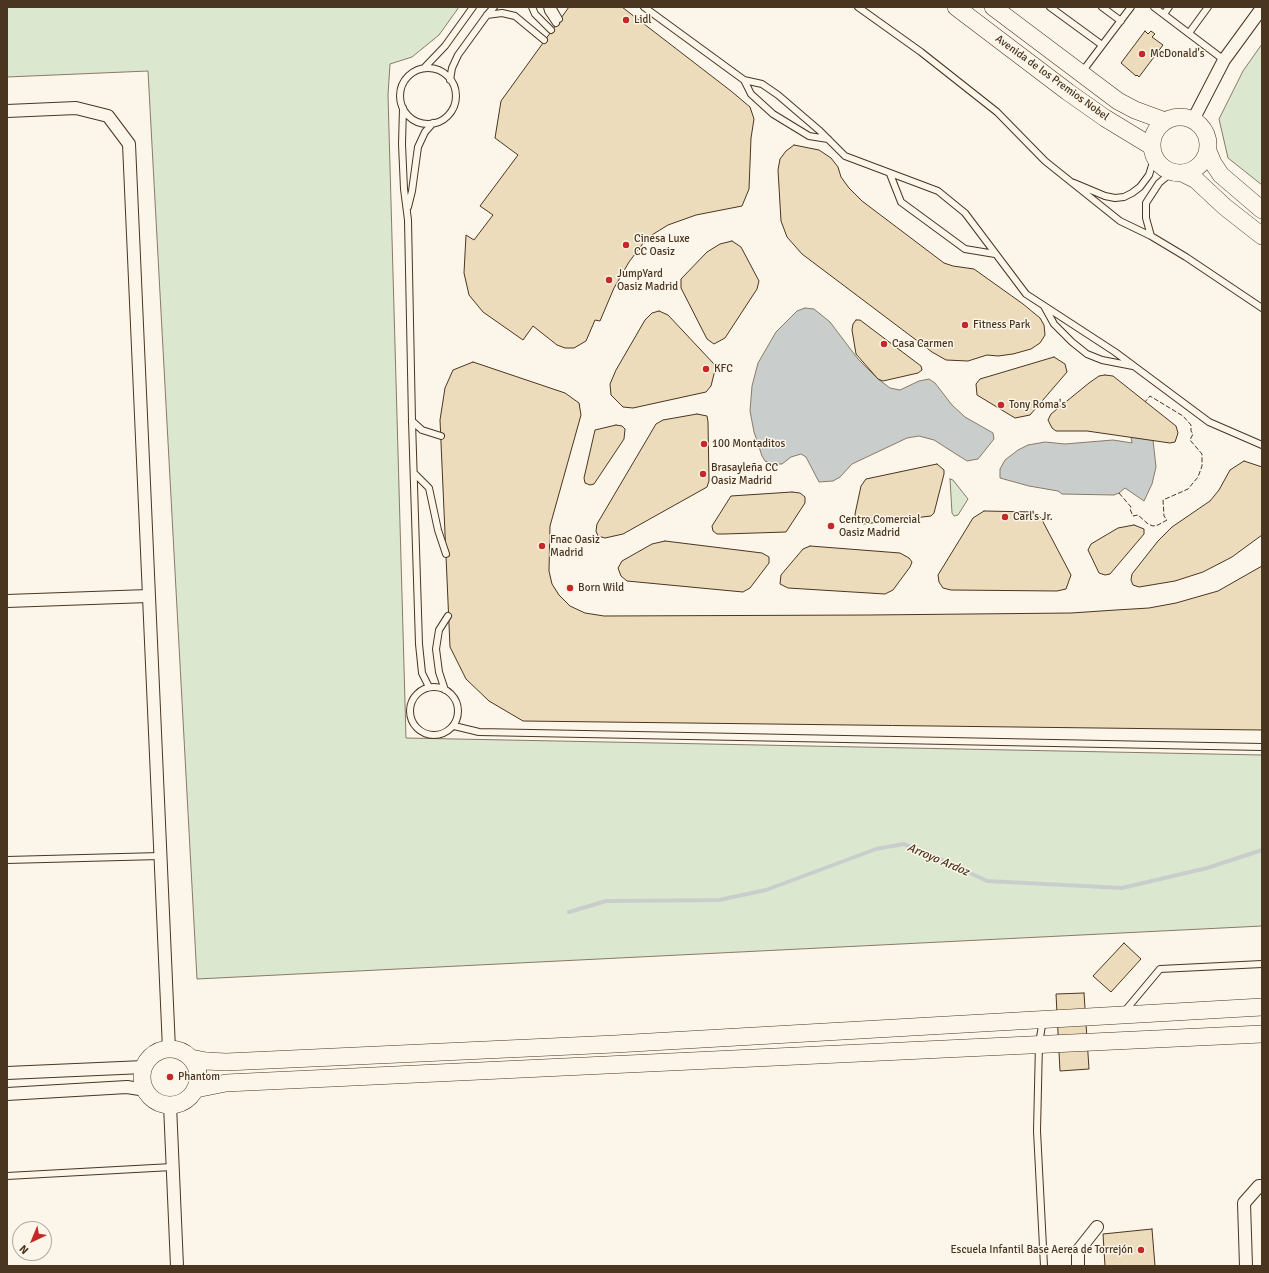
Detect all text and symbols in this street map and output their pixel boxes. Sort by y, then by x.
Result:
place label: Lidl [634,13,652,27]
marker: Lidl [621,15,631,25]
street label: Avenida de los Premios Nobel [993,32,1111,124]
place label: McDonald's [1150,47,1205,61]
marker: McDonald's [1137,49,1147,59]
place label: Cinesa Luxe CC Oasiz [634,232,690,258]
marker: Cinesa Luxe CC Oasiz [621,240,631,250]
place label: JumpYard Oasiz Madrid [617,267,678,293]
marker: JumpYard Oasiz Madrid [604,275,614,285]
place label: Fitness Park [973,318,1030,332]
marker: Fitness Park [960,320,970,330]
place label: Casa Carmen [892,337,953,351]
marker: Casa Carmen [879,339,889,349]
place label: KFC [714,362,733,376]
marker: KFC [701,364,711,374]
place label: Tony Roma's [1009,398,1066,412]
marker: Tony Roma's [996,400,1006,410]
place label: 100 Montaditos [712,437,785,451]
marker: 100 Montaditos [699,439,709,449]
place label: Brasayleña CC Oasiz Madrid [711,461,778,487]
marker: Brasayleña CC Oasiz Madrid [698,469,708,479]
place label: Carl's Jr. [1013,510,1053,524]
marker: Carl's Jr. [1000,512,1010,522]
place label: Centro Comercial Oasiz Madrid [839,513,920,539]
marker: Centro Comercial Oasiz Madrid [826,521,836,531]
place label: Fnac Oasiz Madrid [550,533,600,559]
marker: Fnac Oasiz Madrid [537,541,547,551]
place label: Born Wild [578,581,624,595]
marker: Born Wild [565,583,575,593]
water label: Arroyo Ardoz [905,841,971,879]
place label: Phantom [178,1070,220,1084]
marker: Phantom [165,1072,175,1082]
north arrow [12,1221,52,1261]
text: N [17,1242,31,1257]
place label: Escuela Infantil Base Aerea de Torrejón [950,1243,1133,1257]
marker: Escuela Infantil Base Aerea de Torrejón [1136,1245,1146,1255]

